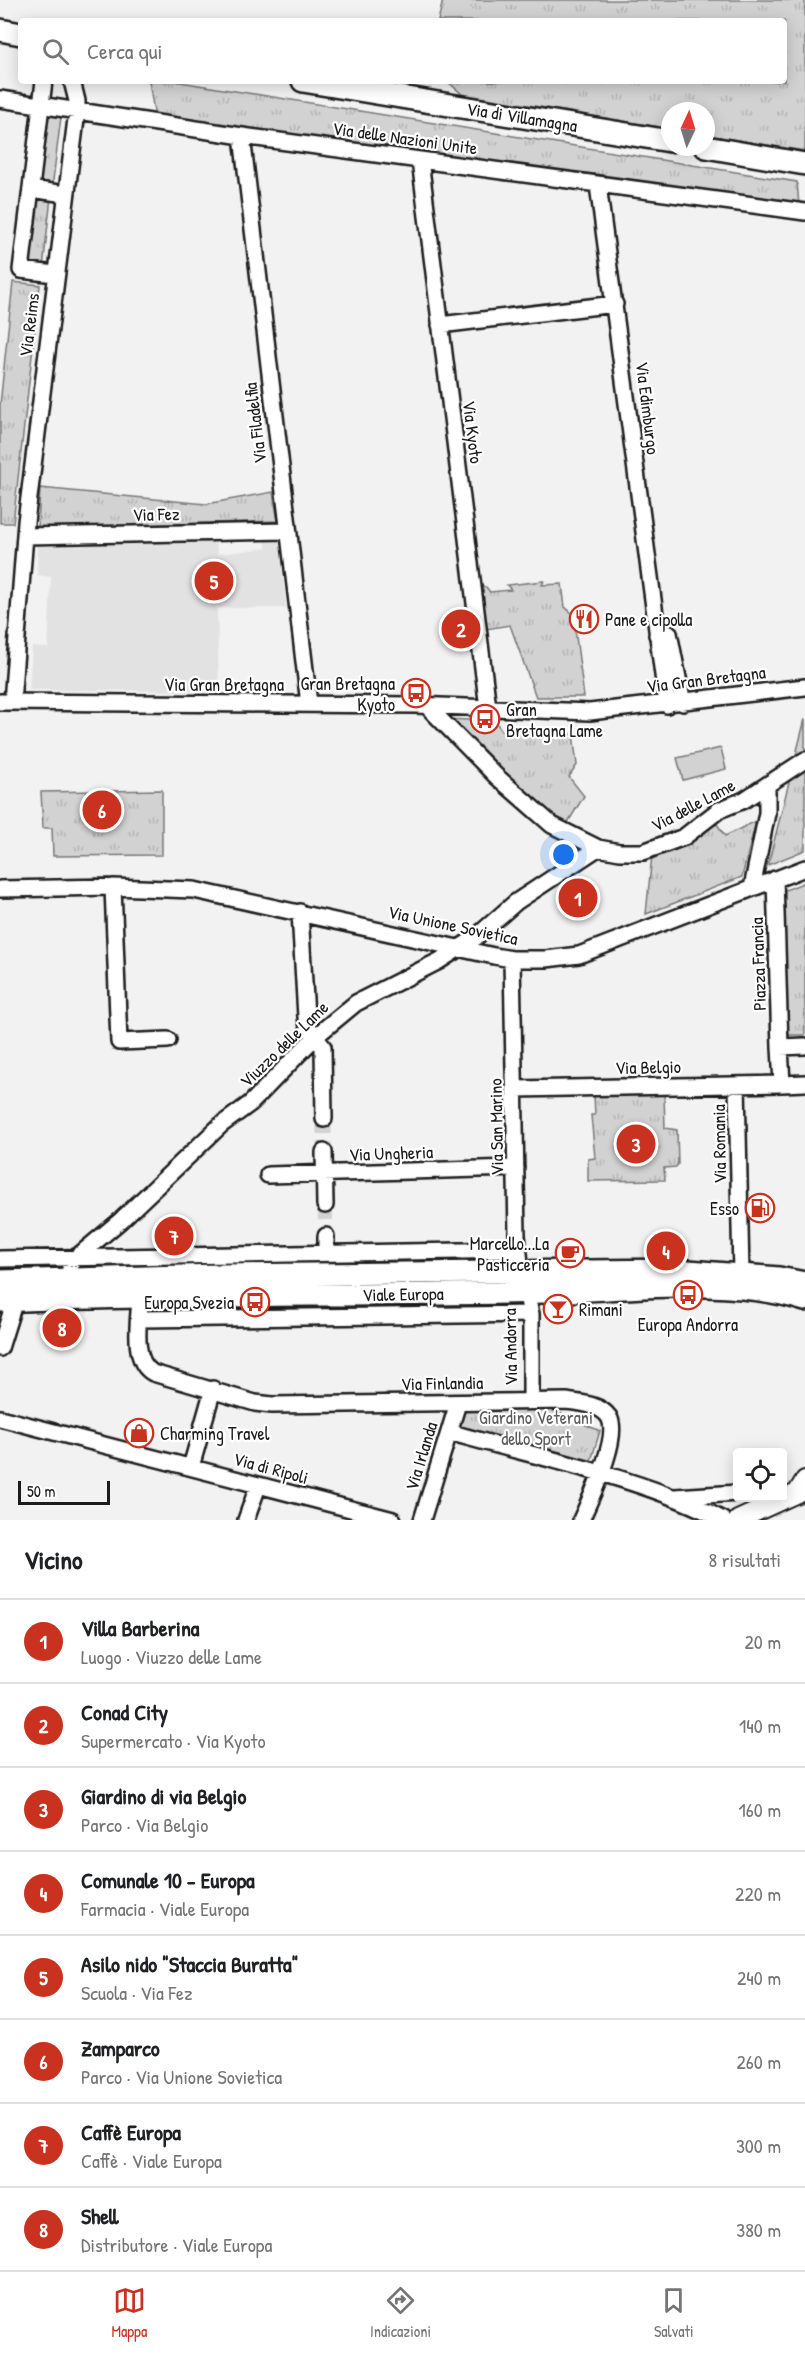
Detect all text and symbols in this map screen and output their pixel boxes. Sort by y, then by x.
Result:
search box [18,18,787,84]
icon: search [39,35,72,68]
text: Cerca qui [87,36,162,66]
street label: Via di Villamagna [465,96,579,138]
north arrow [661,102,715,156]
street label: Via delle Nazioni Unite [331,115,479,161]
street label: Via Reims [13,292,45,358]
street label: Via Edimburgo [630,360,666,456]
street label: Via Filadelfia [238,381,272,465]
street label: Via Kyoto [457,399,489,465]
street label: Via Fez [132,501,180,527]
pin: 5 [194,558,234,604]
restaurant icon: Pane e cipolla [568,603,600,635]
pin: 2 [442,606,480,652]
place label: Pane e cipolla [605,607,692,632]
street label: Via Gran Bretagna [645,659,767,699]
place label: Gran Bretagna Kyoto [300,671,395,717]
street label: Via Gran Bretagna [164,672,284,697]
bus stop icon: Gran Bretagna Kyoto [400,677,432,709]
place label: Gran Bretagna Lame [506,697,603,743]
bus stop icon: Gran Bretagna Lame [469,703,501,735]
street label: Via delle Lame [647,772,739,838]
pin: 6 [82,788,122,832]
your location [549,840,578,869]
pin: 1 [558,876,598,920]
street label: Via Unione Sovietica [386,899,520,951]
street label: Piazza Francia [744,917,772,1011]
street label: Viuzzo delle Lame [234,995,334,1093]
street label: Via Belgio [615,1054,681,1080]
street label: Via San Marino [483,1078,509,1176]
street label: Via Romania [706,1104,732,1184]
pin: 3 [616,1122,656,1166]
street label: Via Ungheria [349,1139,433,1167]
fuel station icon: Esso [744,1192,776,1224]
place label: Esso [710,1196,739,1221]
pin: 7 [154,1214,194,1258]
pin: 4 [646,1228,686,1274]
place label: Marcello...La Pasticceria [470,1231,549,1277]
cafe icon: Marcello...La Pasticceria [554,1237,586,1269]
bus stop icon: Europa Andorra [672,1279,704,1311]
street label: Viale Europa [362,1281,444,1307]
bus stop icon: Europa Svezia [239,1286,271,1318]
place label: Europa Svezia [144,1290,234,1315]
bar icon: Rimani [542,1293,574,1325]
place label: Rimani [579,1297,623,1322]
pin: 8 [42,1306,82,1350]
street label: Via Andorra [497,1308,523,1386]
place label: Europa Andorra [638,1312,738,1337]
street label: Via Finlandia [401,1370,483,1396]
park label: Giardino Veterani dello Sport [479,1405,593,1451]
shop icon: Charming Travel [123,1417,155,1449]
street label: Via Irlanda [399,1419,443,1493]
place label: Charming Travel [160,1421,270,1446]
street label: Via di Ripoli [231,1446,311,1490]
map controls [733,1448,787,1502]
button: locate [733,1448,787,1502]
scale bar [18,1478,110,1506]
text: 50 m [27,1480,56,1502]
text: Vicino [24,1542,83,1577]
text: 8 risultati [708,1546,781,1573]
text: Villa Barberina [81,1613,200,1643]
text: 1 [40,1628,47,1655]
text: 20 m [744,1628,781,1655]
text: Luogo · Viuzzo delle Lame [81,1643,262,1670]
text: Conad City [81,1697,168,1727]
text: 2 [39,1712,48,1739]
text: 140 m [739,1712,781,1739]
text: Supermercato · Via Kyoto [81,1727,265,1754]
text: Giardino di via Belgio [81,1781,246,1811]
text: 3 [39,1796,48,1823]
text: 160 m [739,1796,781,1823]
text: Parco · Via Belgio [81,1811,208,1838]
text: Comunale 10 - Europa [81,1865,255,1895]
text: 4 [40,1880,47,1907]
text: 220 m [735,1880,781,1907]
text: Farmacia · Viale Europa [81,1895,249,1922]
text: Asilo nido "Staccia Buratta" [81,1949,298,1979]
text: 5 [39,1964,48,1991]
text: 240 m [737,1964,781,1991]
text: Scuola · Via Fez [81,1979,193,2006]
text: Zamparco [81,2033,160,2063]
text: 6 [40,2048,47,2075]
text: 260 m [737,2048,781,2075]
text: Parco · Via Unione Sovietica [81,2063,282,2090]
text: Caffè Europa [81,2117,181,2147]
text: 7 [39,2132,48,2159]
text: 300 m [736,2132,781,2159]
text: Caffè · Viale Europa [81,2147,222,2174]
text: Shell [81,2201,119,2231]
text: 8 [39,2216,48,2243]
text: 380 m [736,2216,781,2243]
text: Distributore · Viale Europa [81,2231,272,2258]
tab: Mappa [111,2284,147,2342]
tab: Indicazioni [370,2284,431,2342]
tab: Salvati [654,2284,694,2342]

